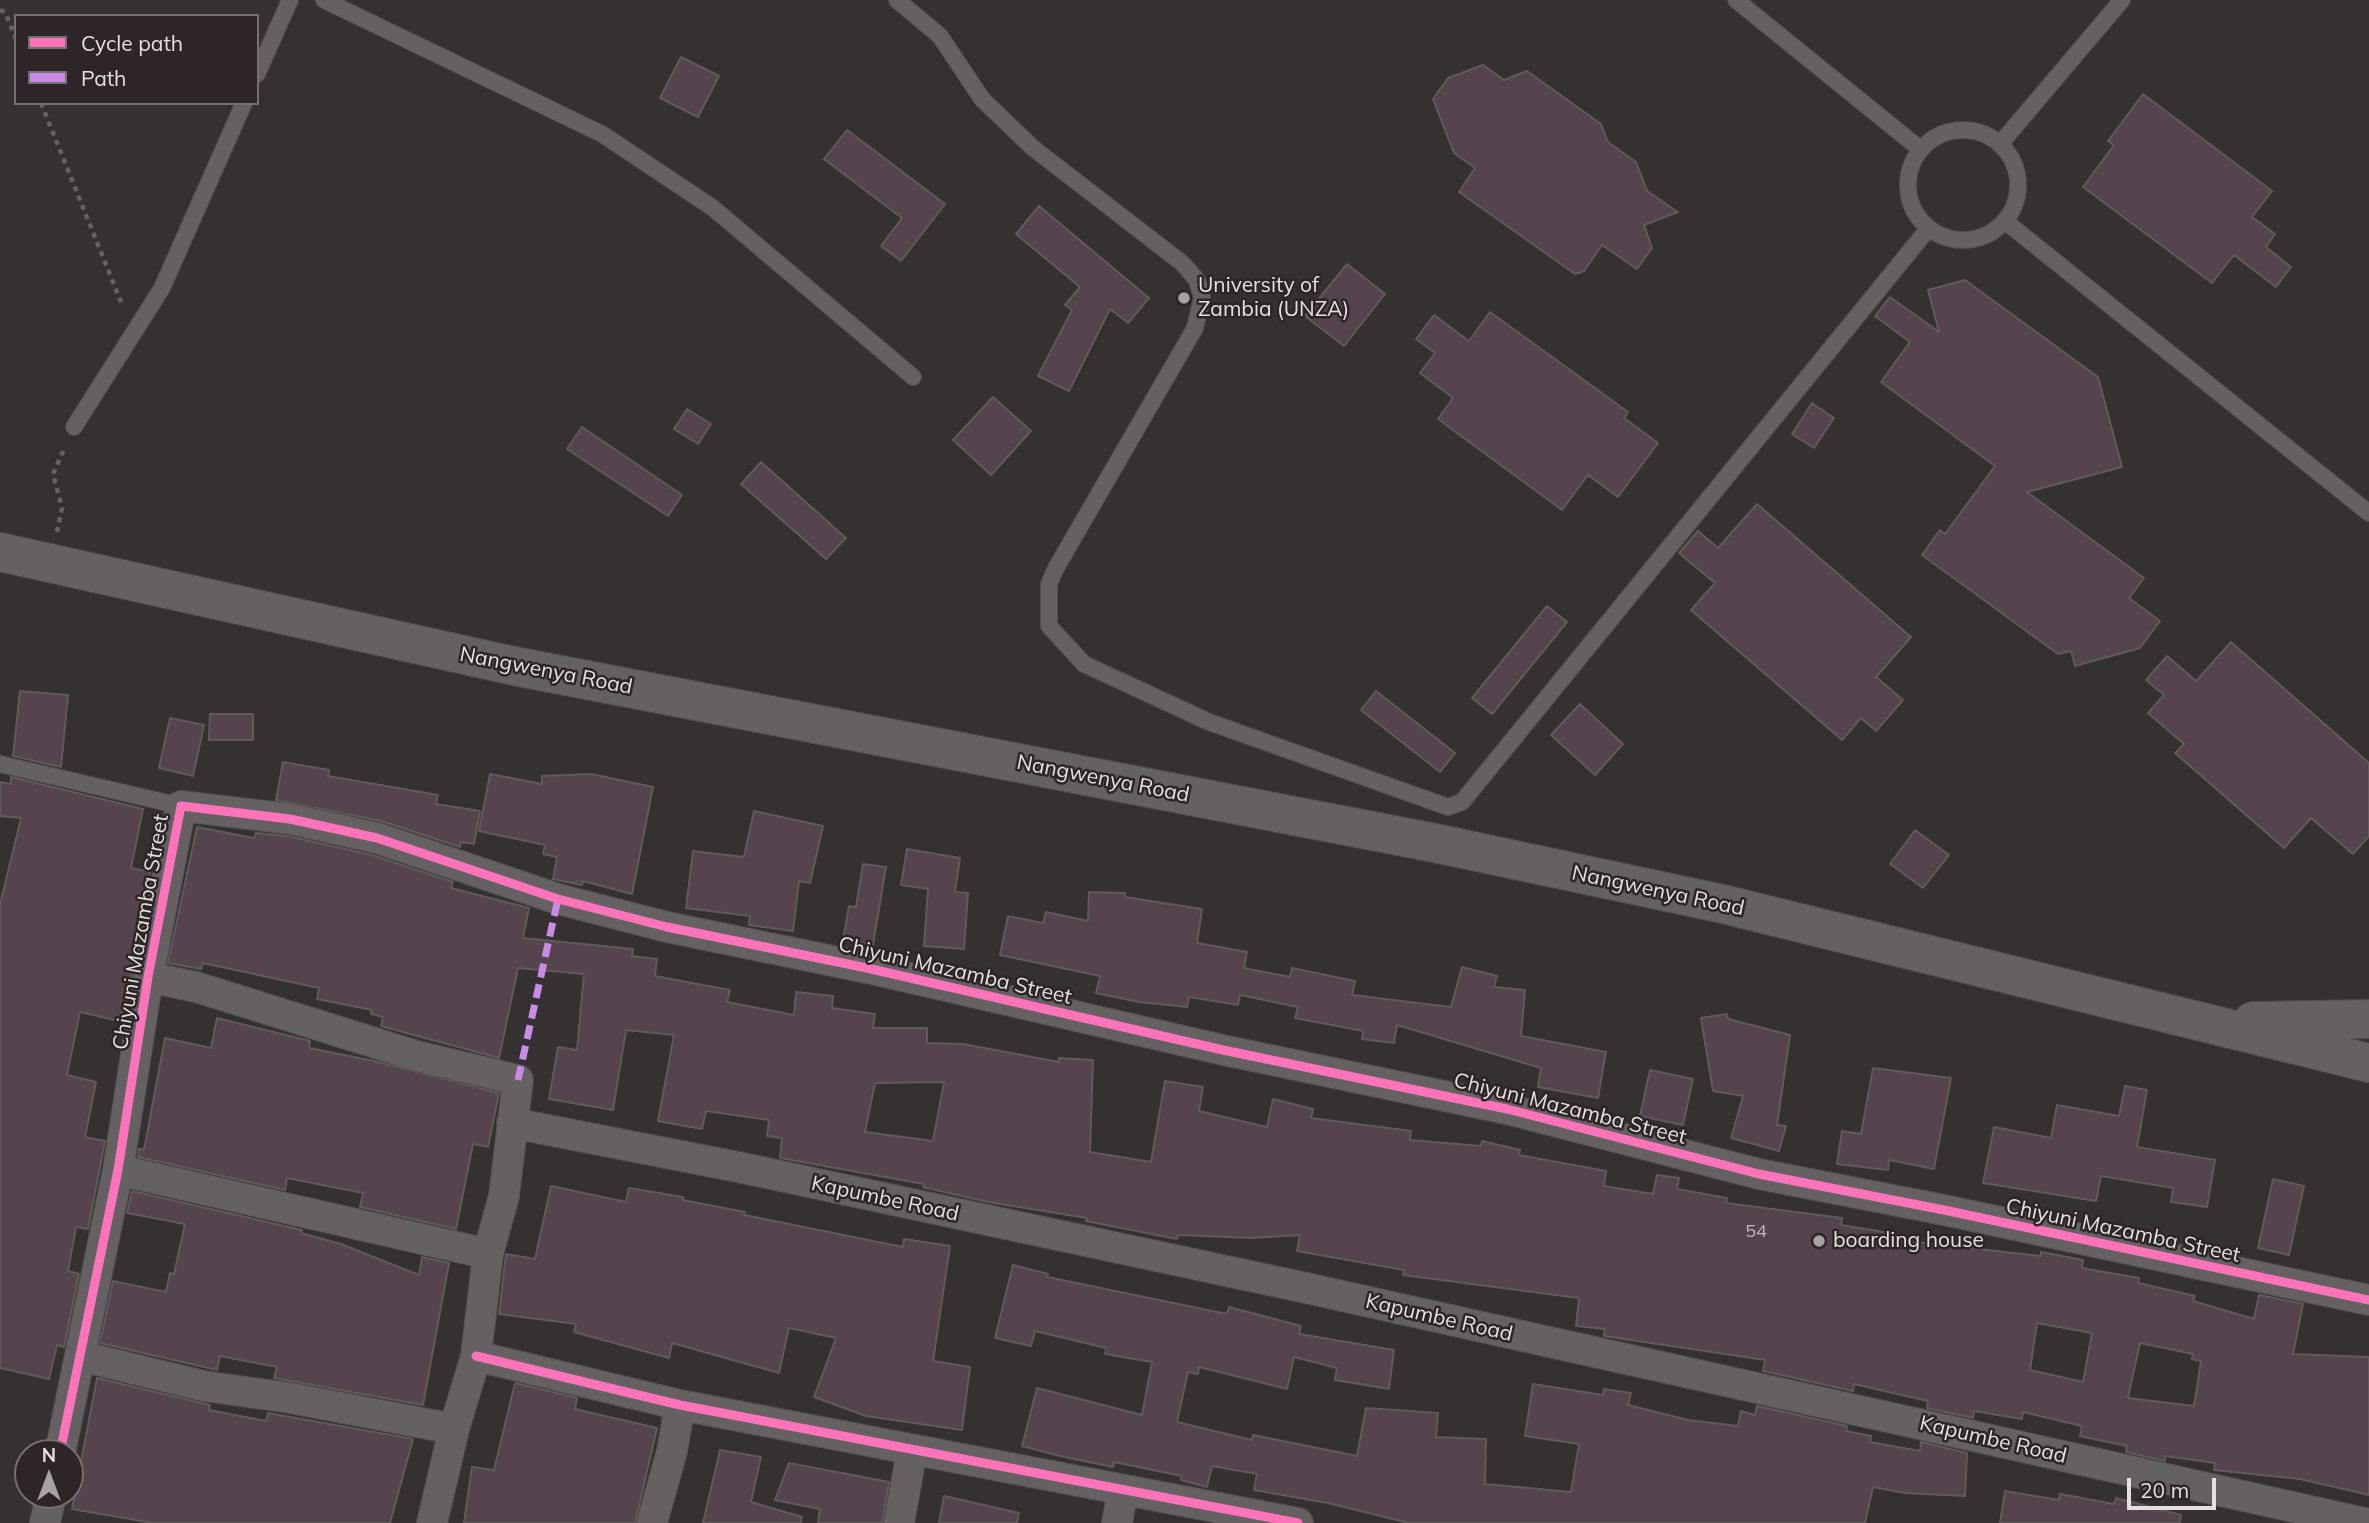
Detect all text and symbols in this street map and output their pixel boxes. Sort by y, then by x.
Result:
legend [14,14,259,105]
text: Cycle path [81,30,183,56]
text: Path [81,65,126,91]
place label: University of Zambia (UNZA) [1198,273,1349,323]
marker: University of Zambia (UNZA) [1176,290,1192,306]
street label: Nangwenya Road [457,642,635,700]
street label: Nangwenya Road [1014,750,1192,808]
street label: Chiyuni Mazamba Street [108,812,174,1052]
street label: Nangwenya Road [1570,860,1746,922]
street label: Chiyuni Mazamba Street [836,932,1074,1010]
street label: Chiyuni Mazamba Street [1451,1068,1689,1150]
street label: Kapumbe Road [809,1171,961,1227]
street label: Chiyuni Mazamba Street [2004,1194,2242,1268]
house number: 54 [1745,1221,1767,1243]
place label: boarding house [1833,1228,1984,1254]
marker: boarding house [1811,1233,1827,1249]
street label: Kapumbe Road [1363,1289,1515,1347]
street label: Kapumbe Road [1917,1411,2069,1469]
north arrow [14,1439,84,1509]
text: N [42,1443,56,1467]
scale bar [2131,1464,2220,1508]
text: 20 m [2140,1477,2189,1503]

